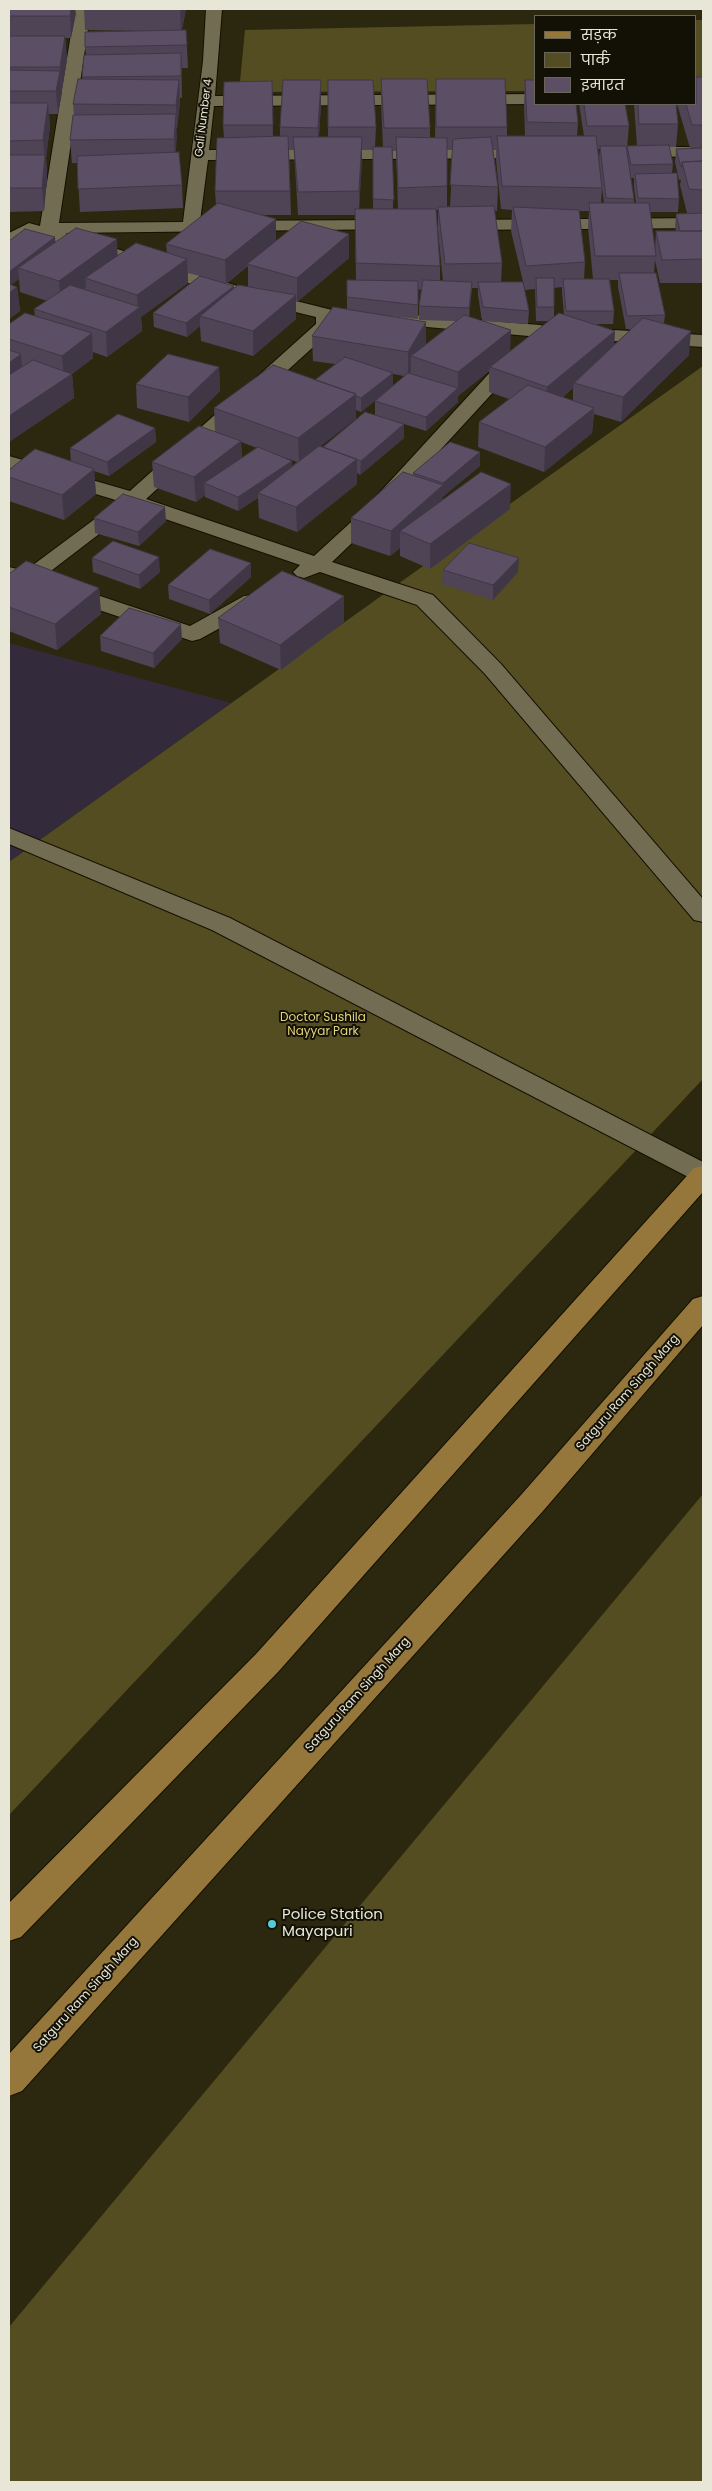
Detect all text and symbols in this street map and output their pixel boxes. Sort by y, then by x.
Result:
legend [534,15,697,105]
text: सड़क [581,24,617,45]
text: पार्क [581,49,610,70]
text: इमारत [581,74,624,95]
street label: Gali Number 4 [193,78,215,158]
park label: Doctor Sushila Nayyar Park [280,1011,366,1039]
street label: Satguru Ram Singh Marg [574,1332,682,1454]
street label: Satguru Ram Singh Marg [303,1635,413,1755]
place label: Police Station Mayapuri [282,1906,383,1941]
marker: Police Station Mayapuri [266,1918,278,1930]
street label: Satguru Ram Singh Marg [31,1935,141,2055]

